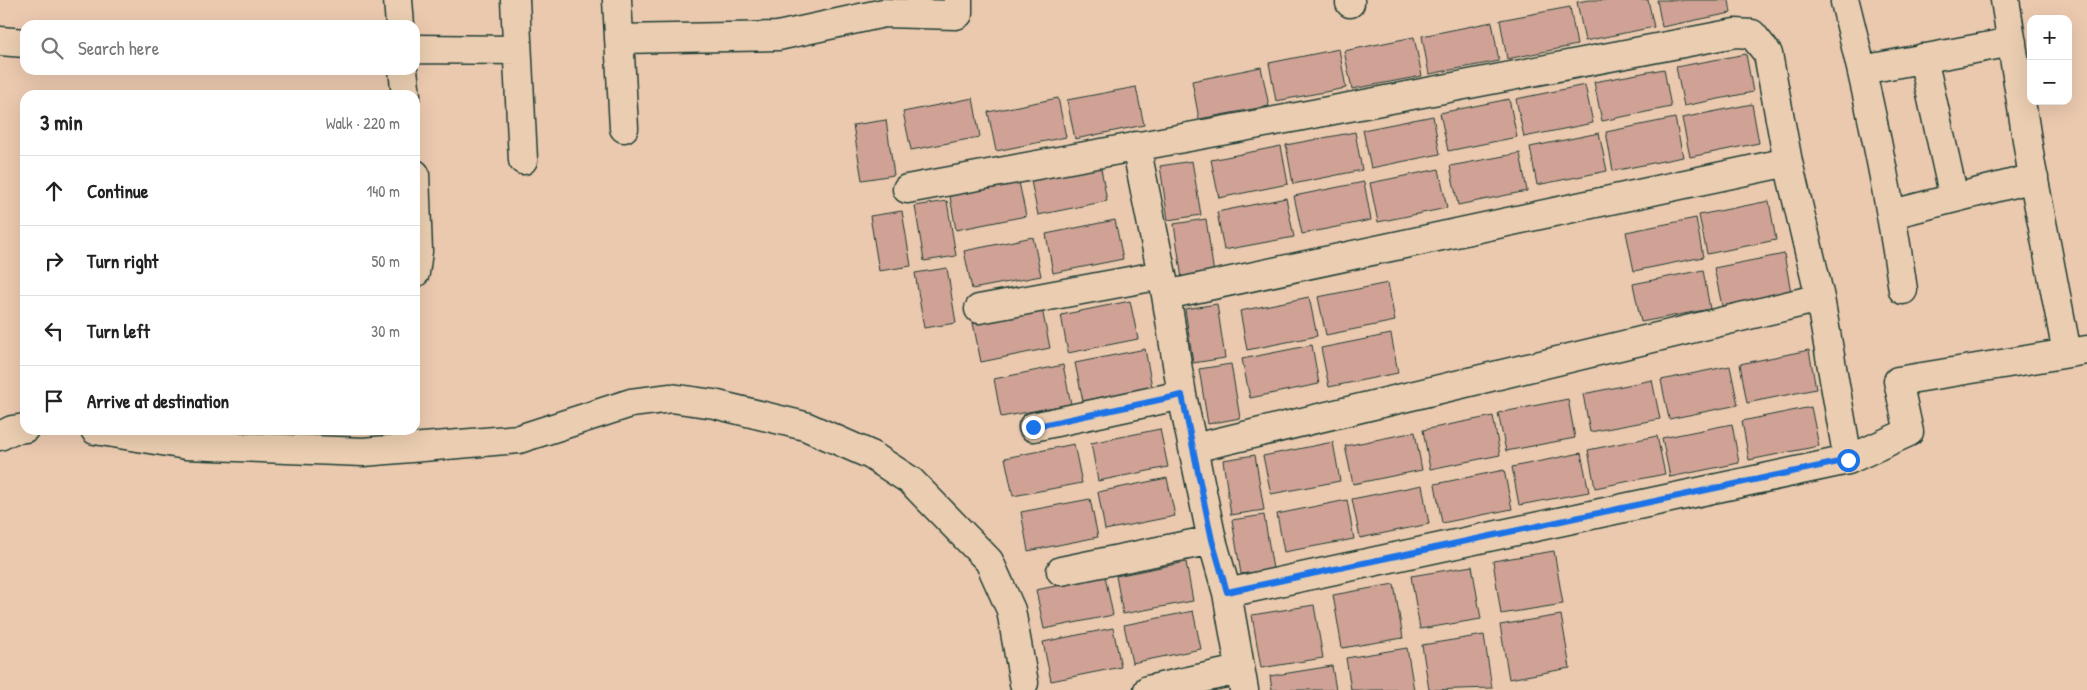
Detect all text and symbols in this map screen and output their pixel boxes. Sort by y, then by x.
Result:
map controls [2027,15,2072,105]
button: + [2027,15,2072,60]
search box [20,20,420,75]
icon: search [38,34,66,62]
text: Search here [78,35,159,61]
button: − [2027,60,2072,105]
text: 3 min [40,108,83,137]
text: Walk · 220 m [326,112,400,134]
icon: ahead [40,177,68,205]
text: Continue [87,178,148,204]
text: 140 m [366,180,400,202]
icon: right [40,247,68,275]
text: Turn right [87,248,158,274]
text: 50 m [372,250,400,272]
icon: left [40,317,68,345]
text: Turn left [87,318,150,344]
text: 30 m [371,320,400,342]
icon: arrive [40,387,68,415]
text: Arrive at destination [87,388,229,414]
route end [1022,416,1045,439]
route start [1837,449,1860,472]

